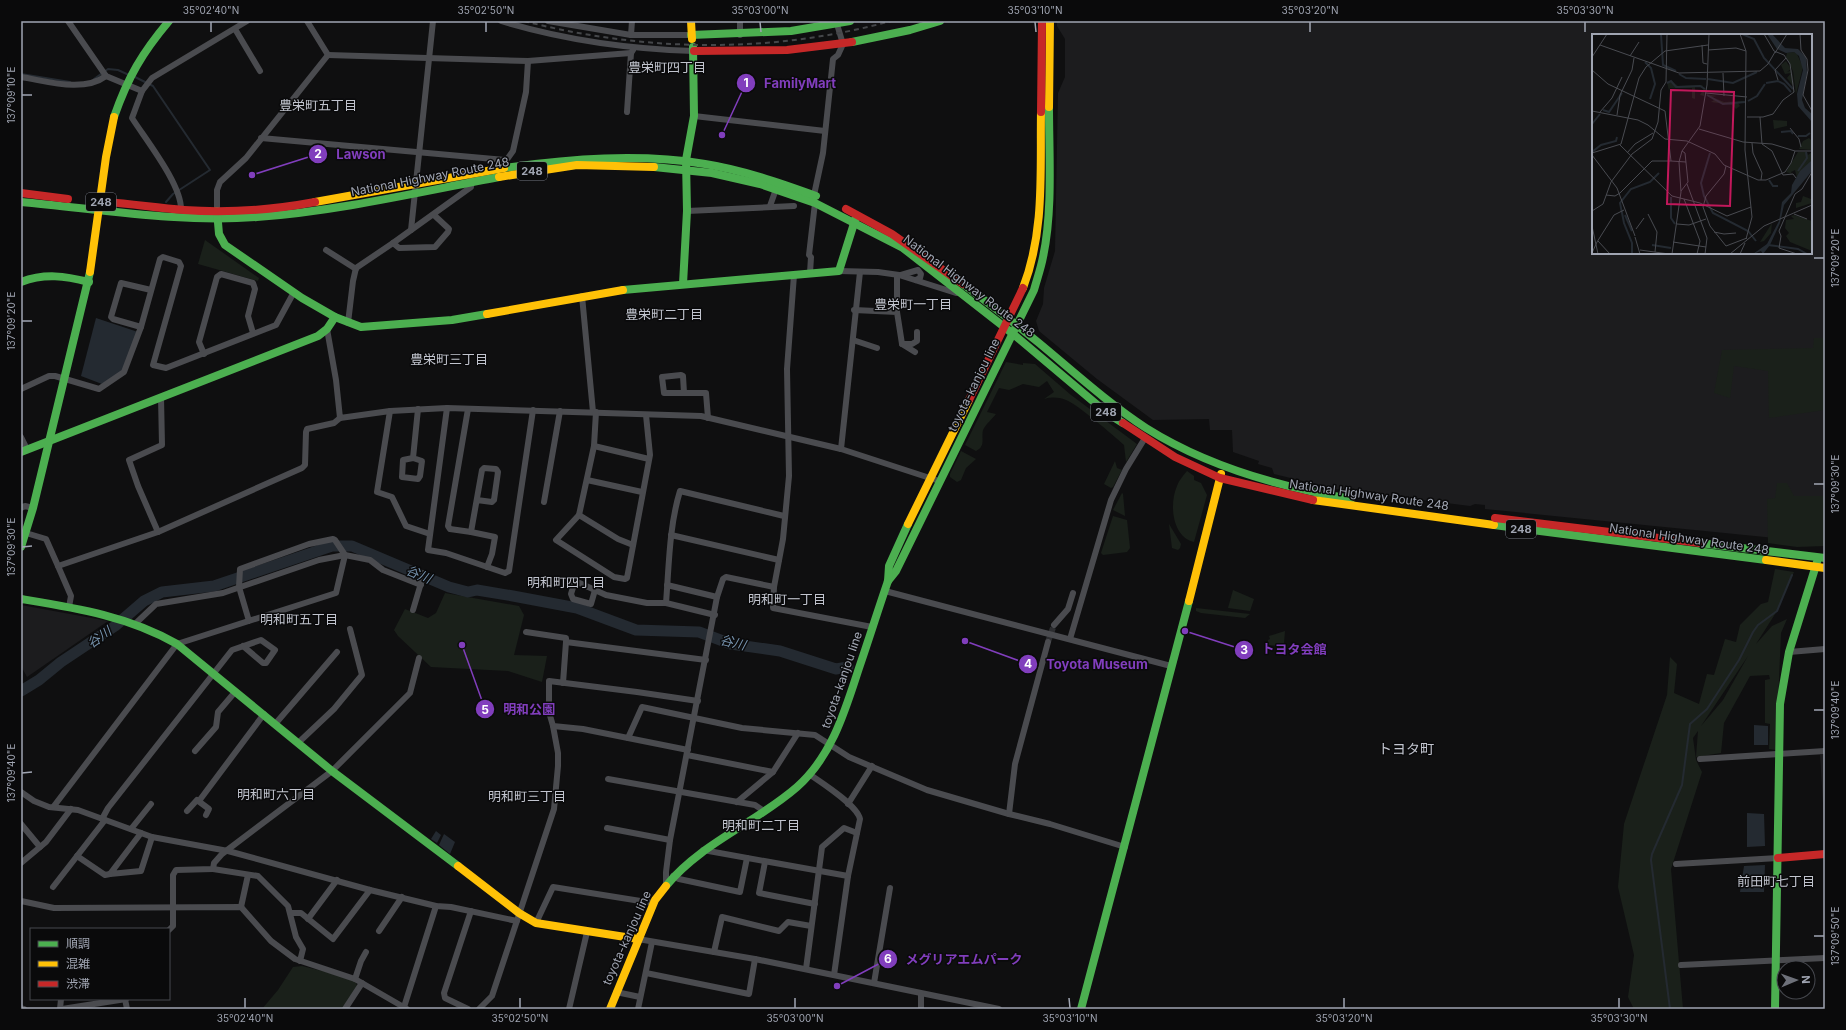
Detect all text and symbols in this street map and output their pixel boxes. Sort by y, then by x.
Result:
text: 35°02'40"N [183,4,239,16]
text: 35°02'50"N [458,4,514,16]
text: 35°03'00"N [731,4,789,16]
text: 35°03'10"N [1008,4,1062,16]
text: 35°03'20"N [1282,4,1338,16]
text: 35°03'30"N [1557,4,1613,16]
inset map [1592,34,1812,254]
district label: 豊栄町四丁目 [628,59,706,75]
text: 137°09'10"E [5,66,17,124]
callout: FamilyMart [736,71,843,96]
text: 1 [743,75,749,90]
text: FamilyMart [764,75,836,91]
district label: 豊栄町五丁目 [279,97,357,113]
callout: Lawson [308,142,394,167]
text: 2 [314,146,322,161]
text: Lawson [336,146,386,162]
street label: National Highway Route 248 [349,154,510,199]
road number: 248 [517,162,547,180]
road number: 248 [86,193,116,211]
text: 137°09'20"E [1829,228,1841,288]
street label: National Highway Route 248 [900,231,1038,340]
text: 137°09'20"E [5,291,17,351]
district label: 豊栄町一丁目 [874,296,952,312]
district label: 豊栄町二丁目 [625,306,703,322]
street label: toyota-kanjou line [945,336,1003,434]
district label: 豊栄町三丁目 [410,351,488,367]
road number: 248 [1091,403,1121,421]
text: 137°09'30"E [1829,454,1841,514]
street label: National Highway Route 248 [1288,476,1450,513]
text: 137°09'30"E [5,517,17,577]
road number: 248 [1506,520,1536,538]
street label: National Highway Route 248 [1608,520,1770,557]
water label: 谷川 [404,562,436,587]
district label: 明和町四丁目 [527,574,605,590]
district label: 明和町一丁目 [748,591,826,607]
district label: 明和町五丁目 [260,611,338,627]
water label: 谷川 [84,622,116,651]
street label: toyota-kanjou line [818,629,865,730]
water label: 谷川 [718,631,749,653]
callout: トヨタ会館 [1234,637,1335,662]
text: トヨタ会館 [1261,641,1327,657]
text: 3 [1240,642,1248,657]
callout: Toyota Museum [1018,651,1156,676]
text: 4 [1024,656,1032,671]
text: Toyota Museum [1046,656,1148,672]
text: 137°09'40"E [1829,681,1841,739]
callout: 明和公園 [475,697,563,722]
text: 明和公園 [503,701,555,717]
text: 5 [481,702,489,717]
district label: トヨタ町 [1378,740,1434,757]
text: 137°09'40"E [5,744,17,802]
district label: 明和町六丁目 [237,786,315,802]
district label: 明和町三丁目 [488,788,566,804]
district label: 明和町二丁目 [722,817,800,833]
district label: 前田町七丁目 [1737,873,1815,889]
street label: toyota-kanjou line [599,888,654,987]
text: 137°09'50"E [1829,906,1841,966]
legend [30,928,170,1000]
text: 順調 [66,936,90,951]
callout: メグリアエムパーク [878,947,1031,972]
text: 6 [884,951,892,966]
text: メグリアエムパーク [905,951,1023,967]
text: 混雑 [66,956,90,971]
north arrow [1776,960,1816,1000]
text: N [1799,975,1813,984]
text: 渋滞 [66,976,90,991]
text: 35°02'40"N [217,1012,273,1024]
text: 35°02'50"N [492,1012,548,1024]
text: 35°03'00"N [766,1012,824,1024]
text: 35°03'10"N [1043,1012,1097,1024]
text: 35°03'20"N [1316,1012,1372,1024]
text: 35°03'30"N [1591,1012,1647,1024]

